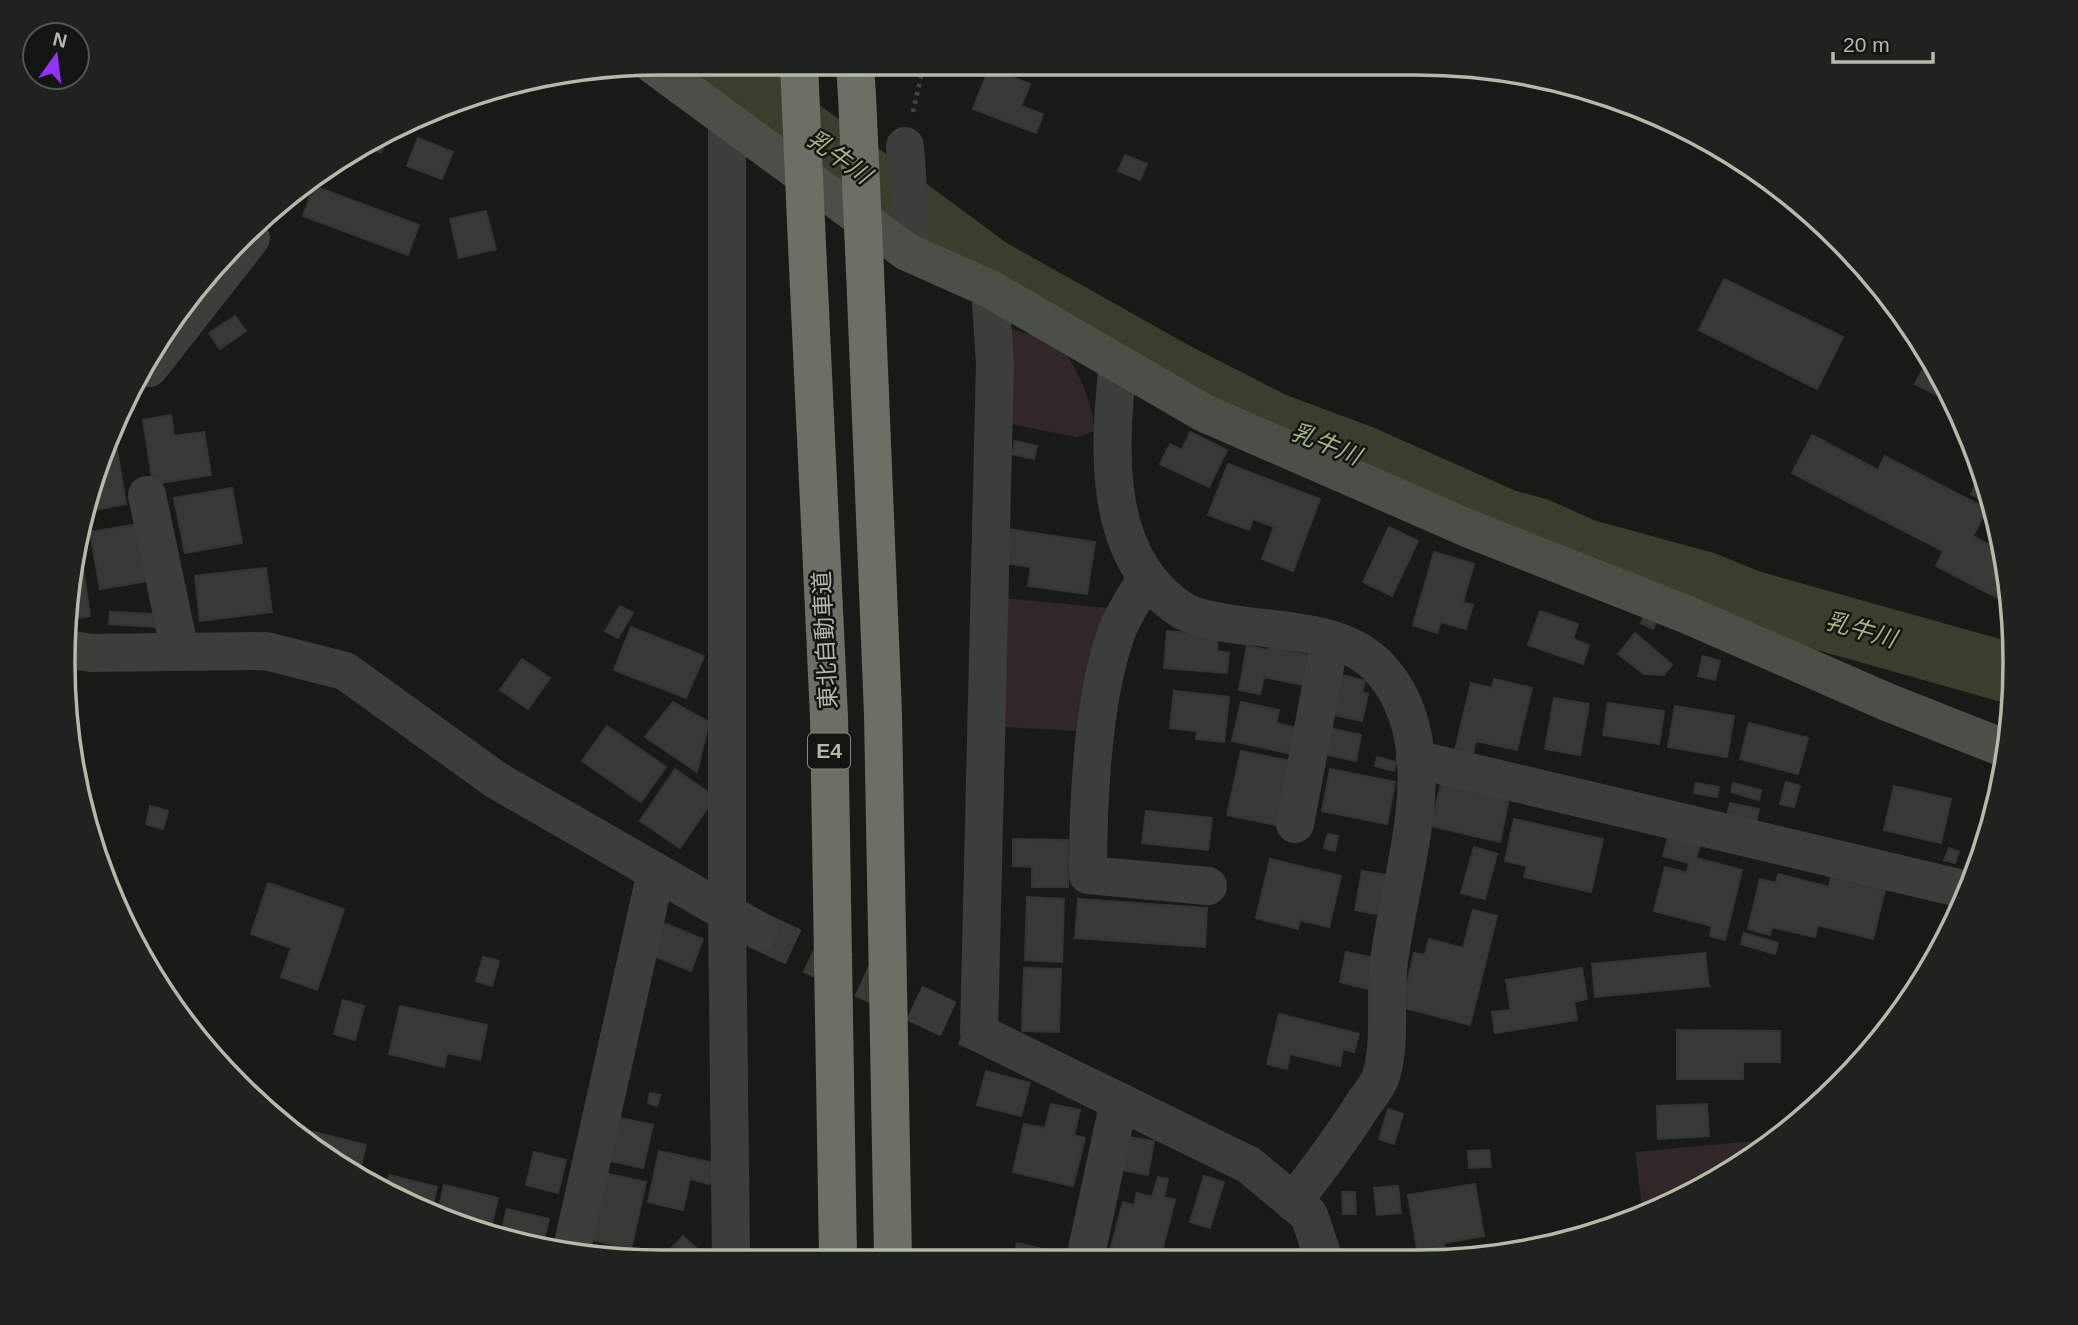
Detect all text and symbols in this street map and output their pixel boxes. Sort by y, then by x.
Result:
north arrow [21,21,91,91]
scale bar [1833,21,1933,65]
text: N [51,28,69,52]
text: 20 m [1843,33,1890,56]
water label: 乳牛川 [802,125,879,190]
water label: 乳牛川 [1288,418,1367,471]
street label: 東北自動車道 [808,570,842,710]
water label: 乳牛川 [1823,607,1902,653]
road number: E4 [808,734,850,768]

